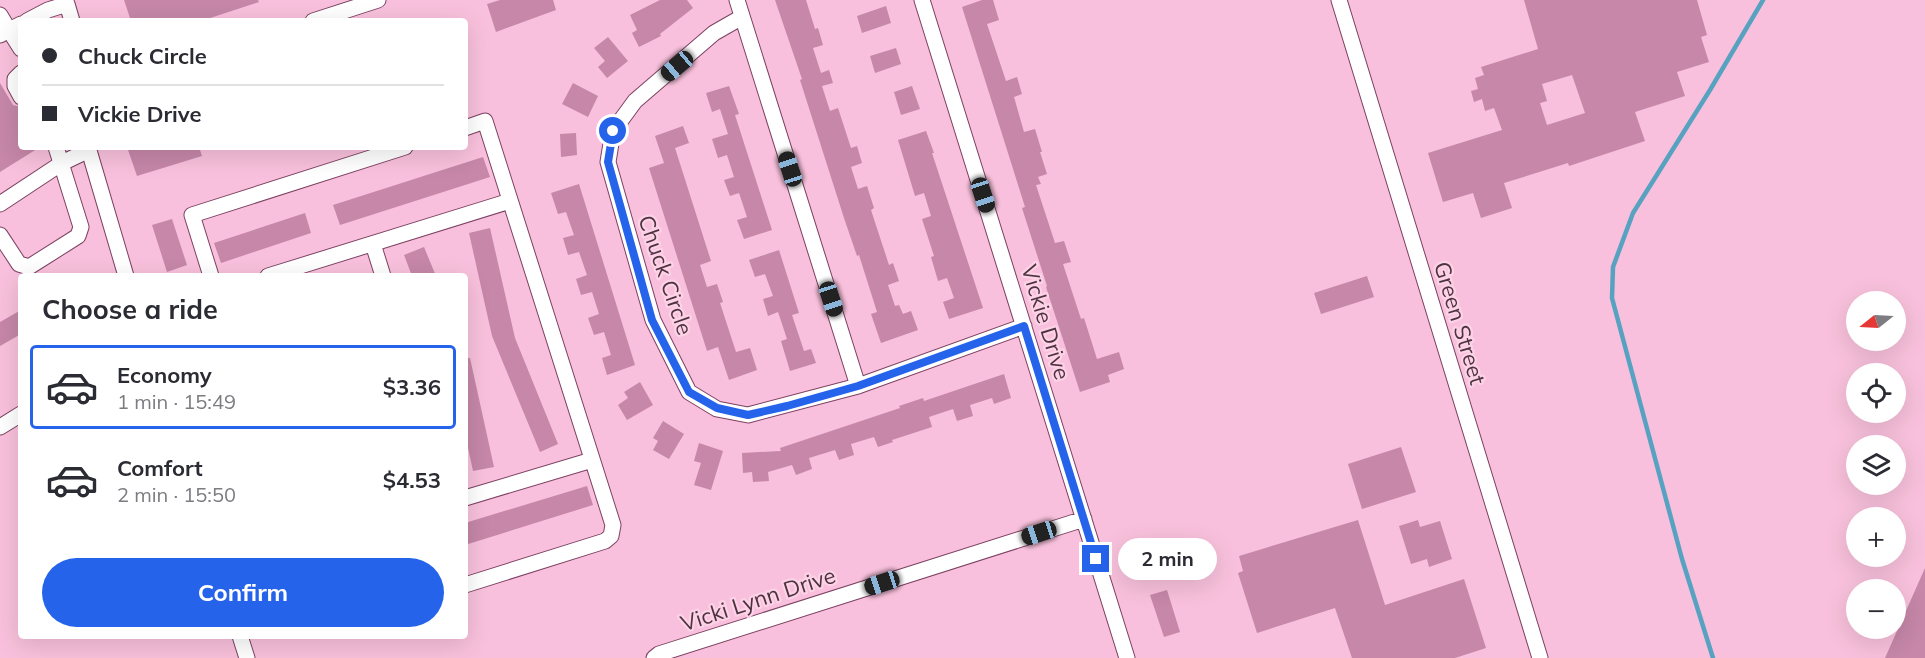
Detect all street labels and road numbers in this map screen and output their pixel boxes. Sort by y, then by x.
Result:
street label: Chuck Circle [632,211,700,339]
street label: Green Street [1428,258,1492,388]
street label: Vickie Drive [1015,261,1077,383]
street label: Vicki Lynn Drive [677,561,839,637]

